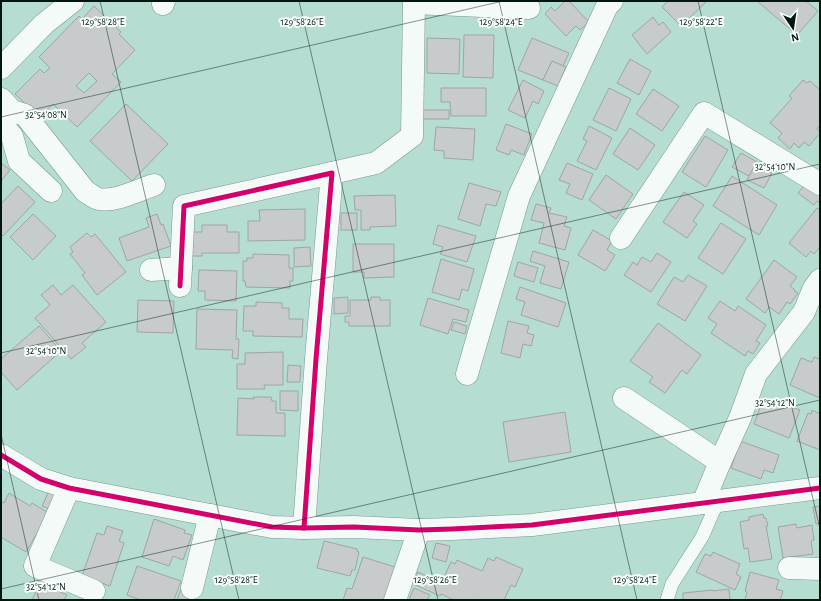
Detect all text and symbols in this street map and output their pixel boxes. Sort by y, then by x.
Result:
north arrow [773,8,813,48]
text: 129°58'28"E [81,17,125,27]
text: 129°58'26"E [280,17,324,27]
text: 129°58'24"E [479,17,523,27]
text: 129°58'22"E [680,17,723,27]
text: N [790,31,800,43]
text: 32°54'08"N [25,110,67,120]
text: 32°54'10"N [755,162,795,172]
text: 32°54'10"N [26,346,66,356]
text: 32°54'12"N [755,398,795,408]
text: 129°58'28"E [214,575,258,585]
text: 129°58'26"E [413,575,457,585]
text: 129°58'24"E [613,575,657,585]
text: 32°54'12"N [26,582,66,592]

